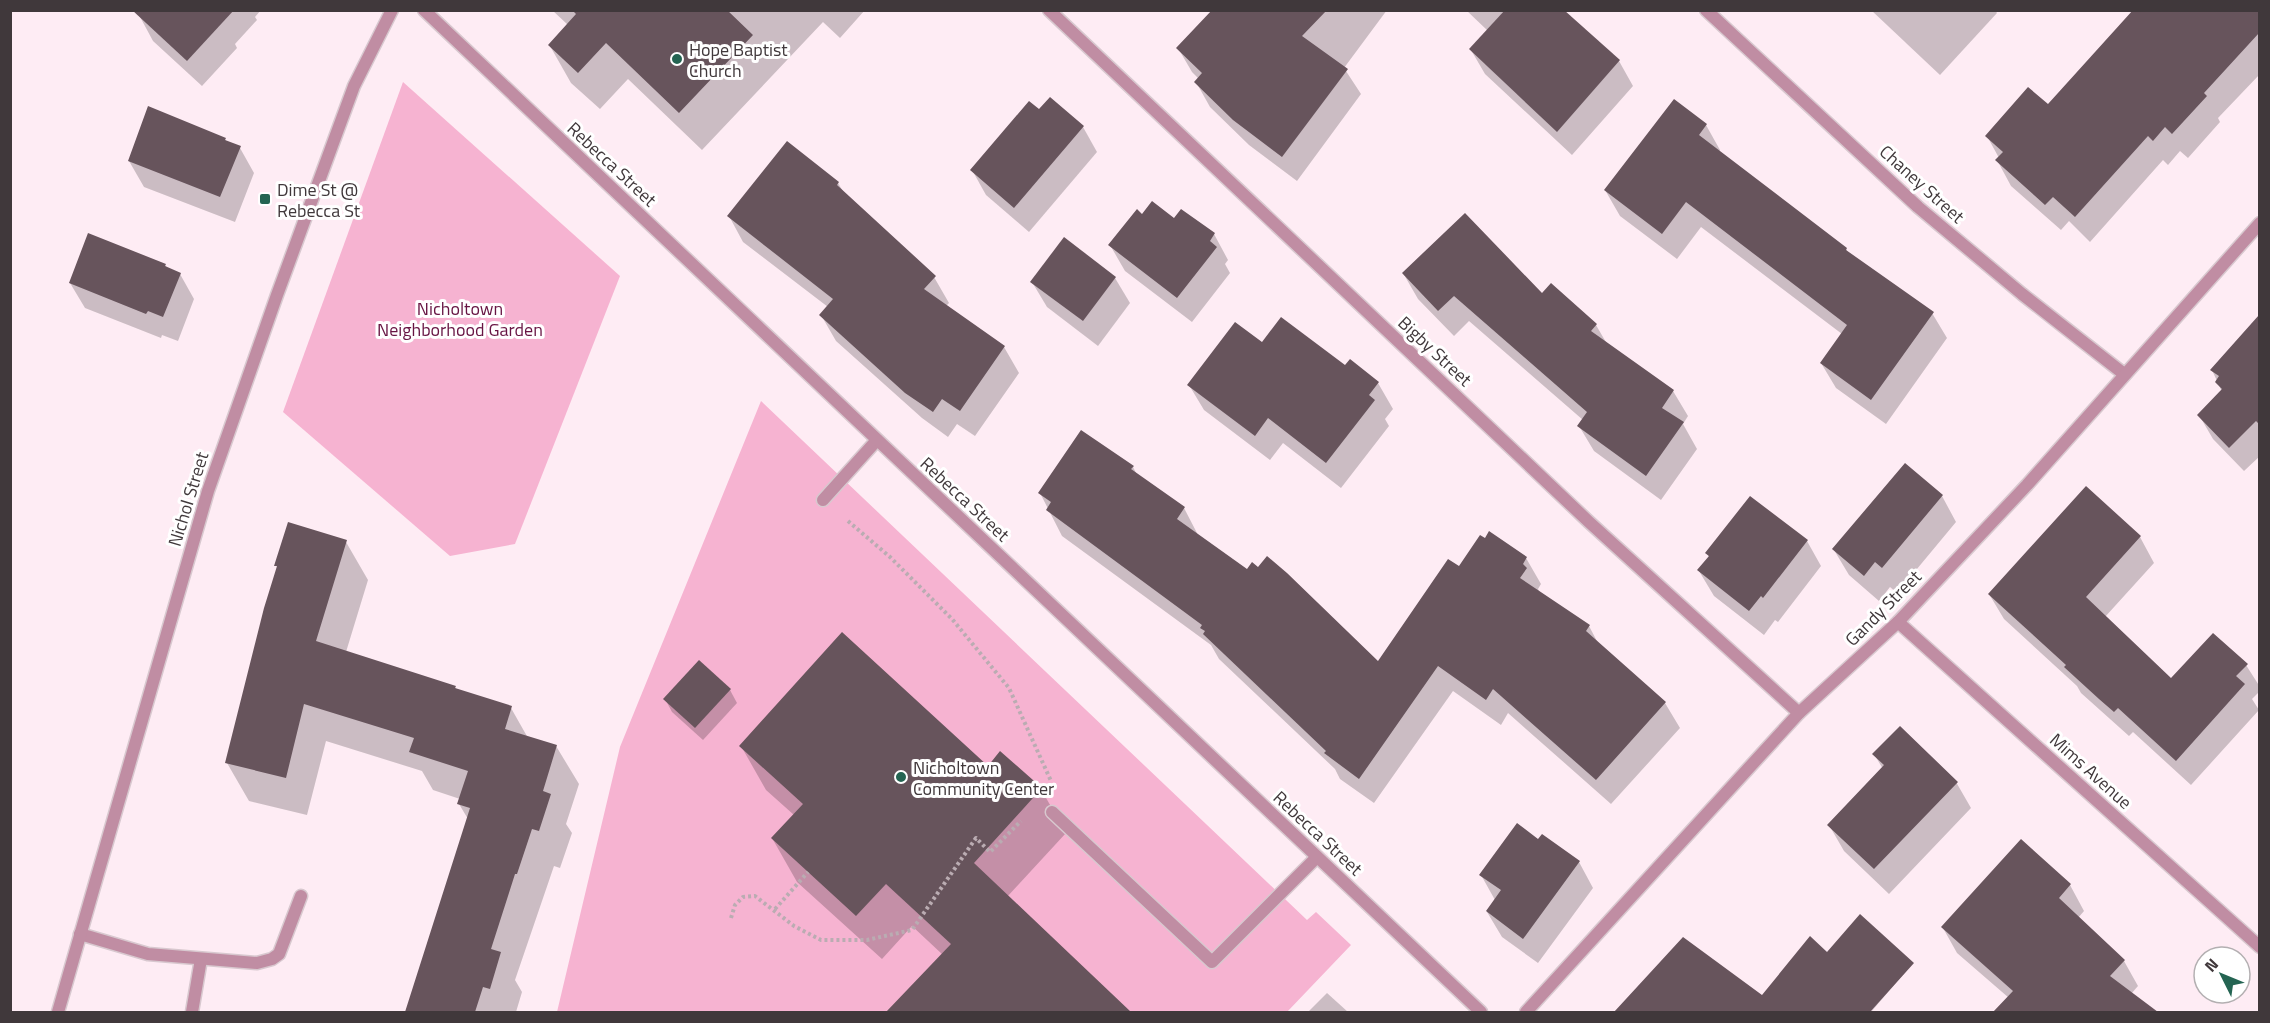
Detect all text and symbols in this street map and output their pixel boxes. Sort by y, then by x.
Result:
place label: Hope Baptist Church [689,36,788,84]
marker: Hope Baptist Church [670,52,684,66]
street label: Rebecca Street [561,115,663,213]
street label: Chaney Street [1874,138,1971,230]
place label: Dime St @ Rebecca St [277,176,361,224]
marker: Dime St @ Rebecca St [258,192,272,206]
park label: Nicholtown Neighborhood Garden [377,295,543,343]
street label: Bigby Street [1392,310,1479,393]
street label: Nichol Street [161,448,215,550]
street label: Rebecca Street [914,450,1016,548]
street label: Gandy Street [1839,563,1928,652]
street label: Mims Avenue [2044,727,2138,815]
place label: Nicholtown Community Center [913,754,1054,802]
marker: Nicholtown Community Center [894,770,908,784]
street label: Rebecca Street [1267,784,1369,882]
north arrow [2192,945,2252,1005]
text: N [2198,953,2224,977]

